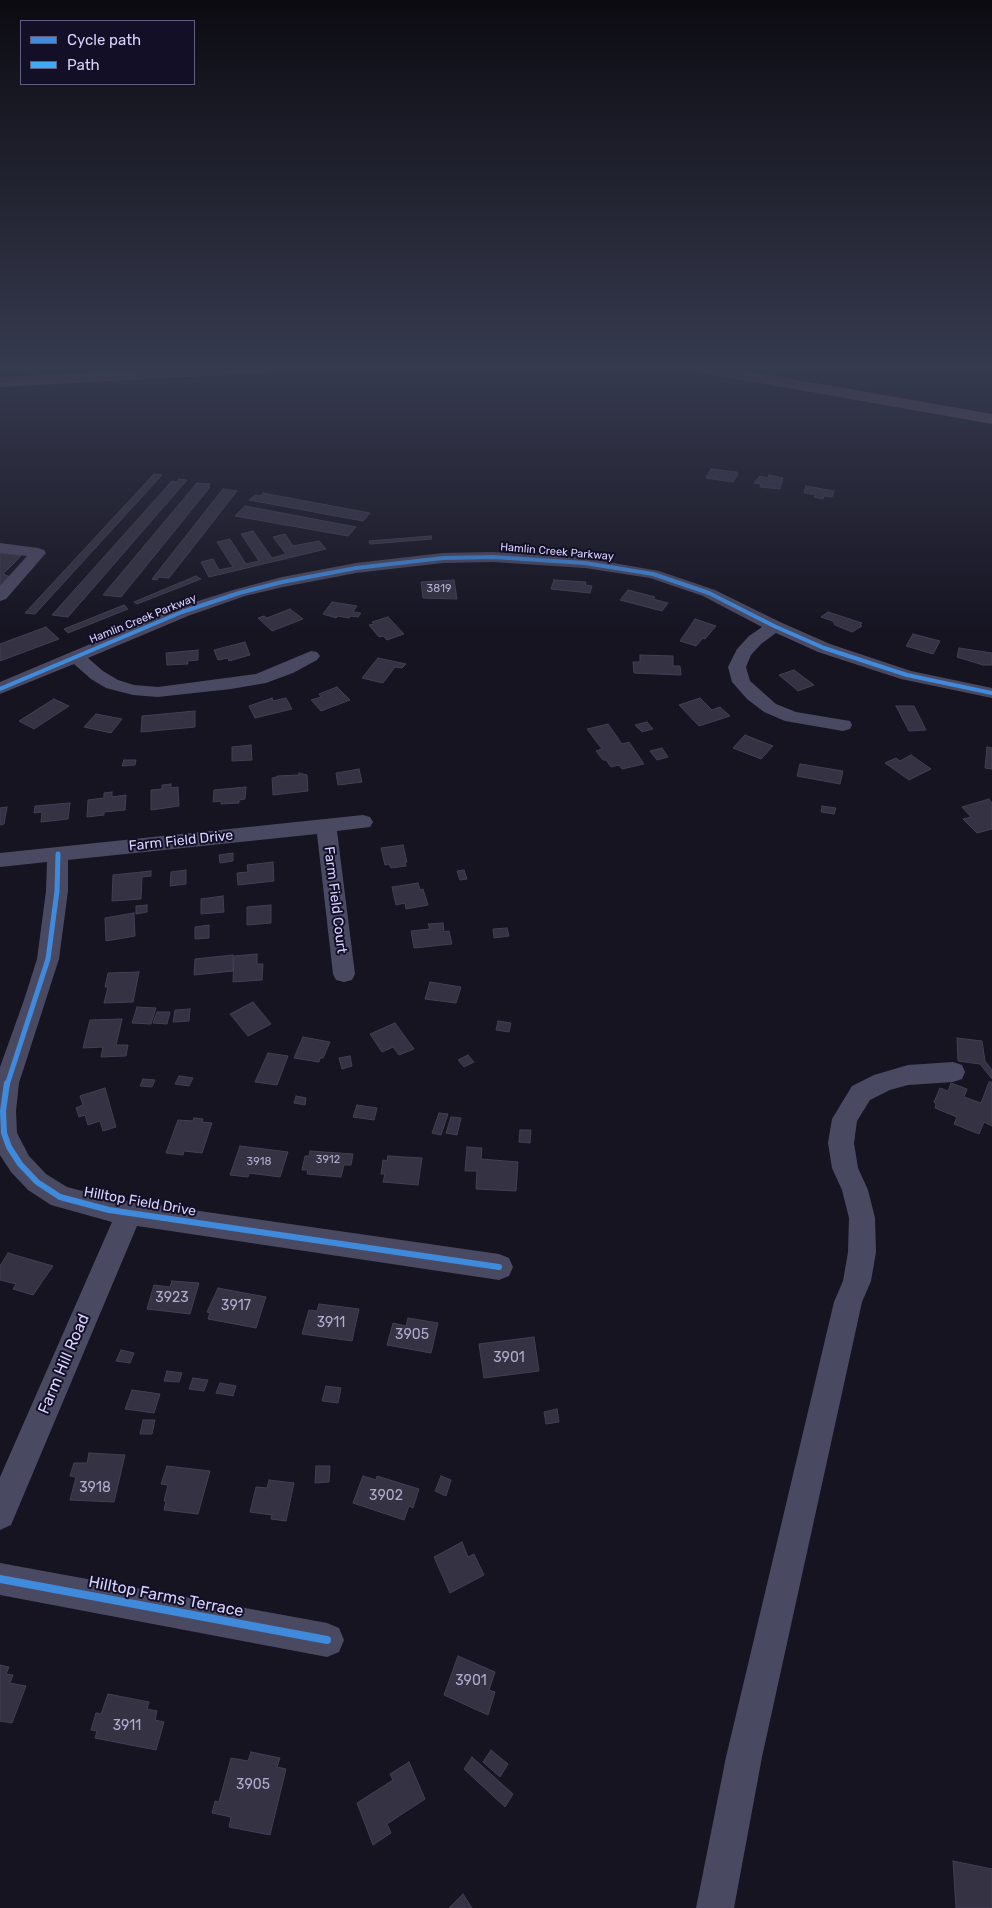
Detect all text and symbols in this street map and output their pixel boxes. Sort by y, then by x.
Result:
legend [20,20,195,85]
text: Cycle path [67,31,141,49]
text: Path [67,56,100,74]
street label: Hamlin Creek Parkway [500,540,614,564]
house number: 3819 [427,582,451,596]
street label: Hamlin Creek Parkway [88,592,198,646]
street label: Farm Field Drive [128,827,234,855]
street label: Farm Field Court [320,845,350,955]
house number: 3912 [316,1153,340,1167]
house number: 3918 [247,1155,271,1169]
street label: Hilltop Field Drive [83,1184,197,1220]
house number: 3923 [155,1290,189,1306]
house number: 3917 [221,1298,251,1314]
street label: Farm Hill Road [34,1311,94,1417]
house number: 3911 [317,1315,345,1331]
house number: 3905 [395,1327,429,1343]
house number: 3901 [493,1350,525,1366]
house number: 3918 [79,1480,111,1496]
house number: 3902 [369,1488,403,1504]
street label: Hilltop Farms Terrace [87,1573,245,1621]
house number: 3901 [455,1673,487,1689]
house number: 3911 [113,1718,141,1734]
house number: 3905 [236,1777,270,1793]

